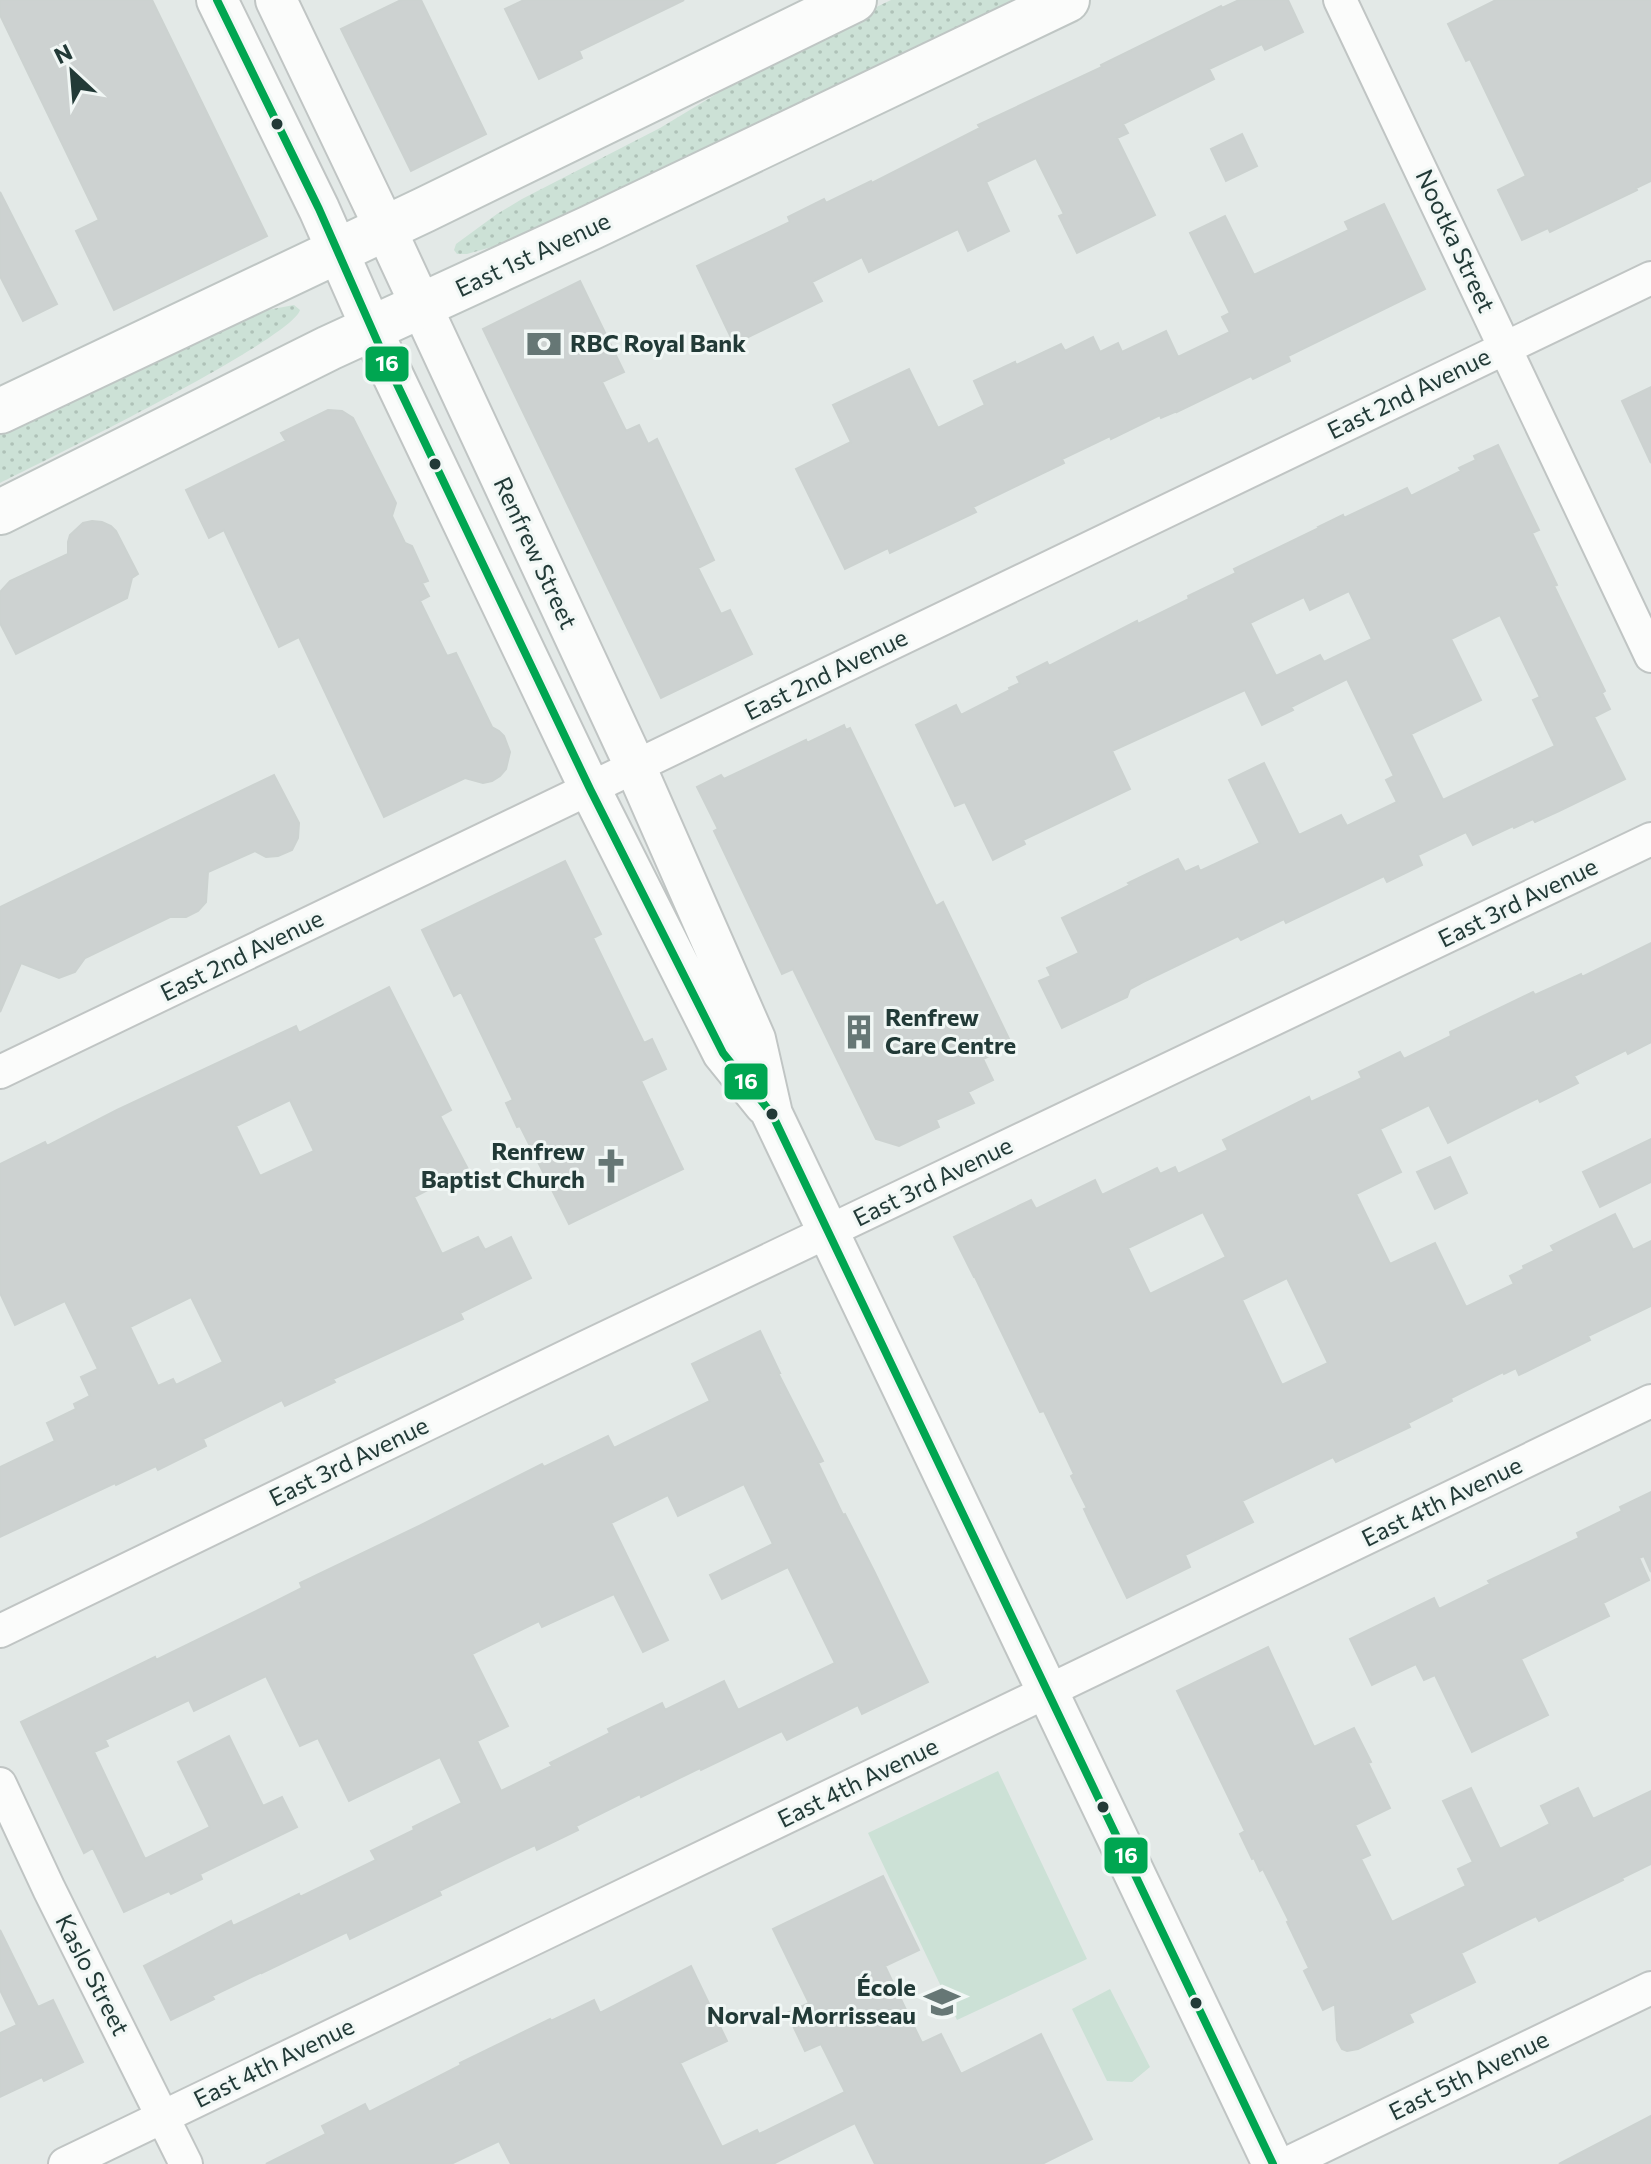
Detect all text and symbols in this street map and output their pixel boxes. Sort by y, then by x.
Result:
north arrow [32,32,112,112]
text: N [50,38,76,69]
unlabelled marker [269,116,285,132]
street label: Nootka Street [1411,164,1502,317]
street label: East 1st Avenue [450,205,614,302]
bank icon: RBC Royal Bank [525,325,563,363]
place label: RBC Royal Bank [570,328,746,357]
street label: East 2nd Avenue [1322,341,1495,445]
line badge: 16 [364,345,410,383]
text: 16 [375,349,399,376]
unlabelled marker [427,456,443,472]
street label: Renfrew Street [488,472,584,633]
street label: East 2nd Avenue [739,622,912,726]
street label: East 3rd Avenue [1433,851,1602,953]
street label: East 2nd Avenue [155,903,328,1007]
place label: Renfrew Care Centre [885,1002,1016,1059]
building icon: Renfrew Care Centre [840,1013,878,1051]
line badge: 16 [723,1062,769,1101]
text: 16 [734,1067,758,1094]
unlabelled marker [764,1106,780,1122]
street label: East 3rd Avenue [848,1130,1017,1232]
place label: Renfrew Baptist Church [421,1136,585,1193]
church icon: Renfrew Baptist Church [592,1147,630,1185]
street label: East 3rd Avenue [264,1410,433,1512]
street label: East 4th Avenue [1356,1449,1526,1552]
street label: East 4th Avenue [772,1730,942,1833]
unlabelled marker [1095,1799,1111,1815]
line badge: 16 [1103,1836,1149,1875]
text: 16 [1114,1841,1138,1868]
street label: Kaslo Street [50,1909,136,2040]
place label: École Norval-Morrisseau [707,1972,916,2029]
school or university icon: École Norval-Morrisseau [923,1983,961,2021]
unlabelled marker [1188,1995,1204,2011]
street label: East 4th Avenue [188,2010,358,2113]
street label: East 5th Avenue [1384,2023,1553,2126]

